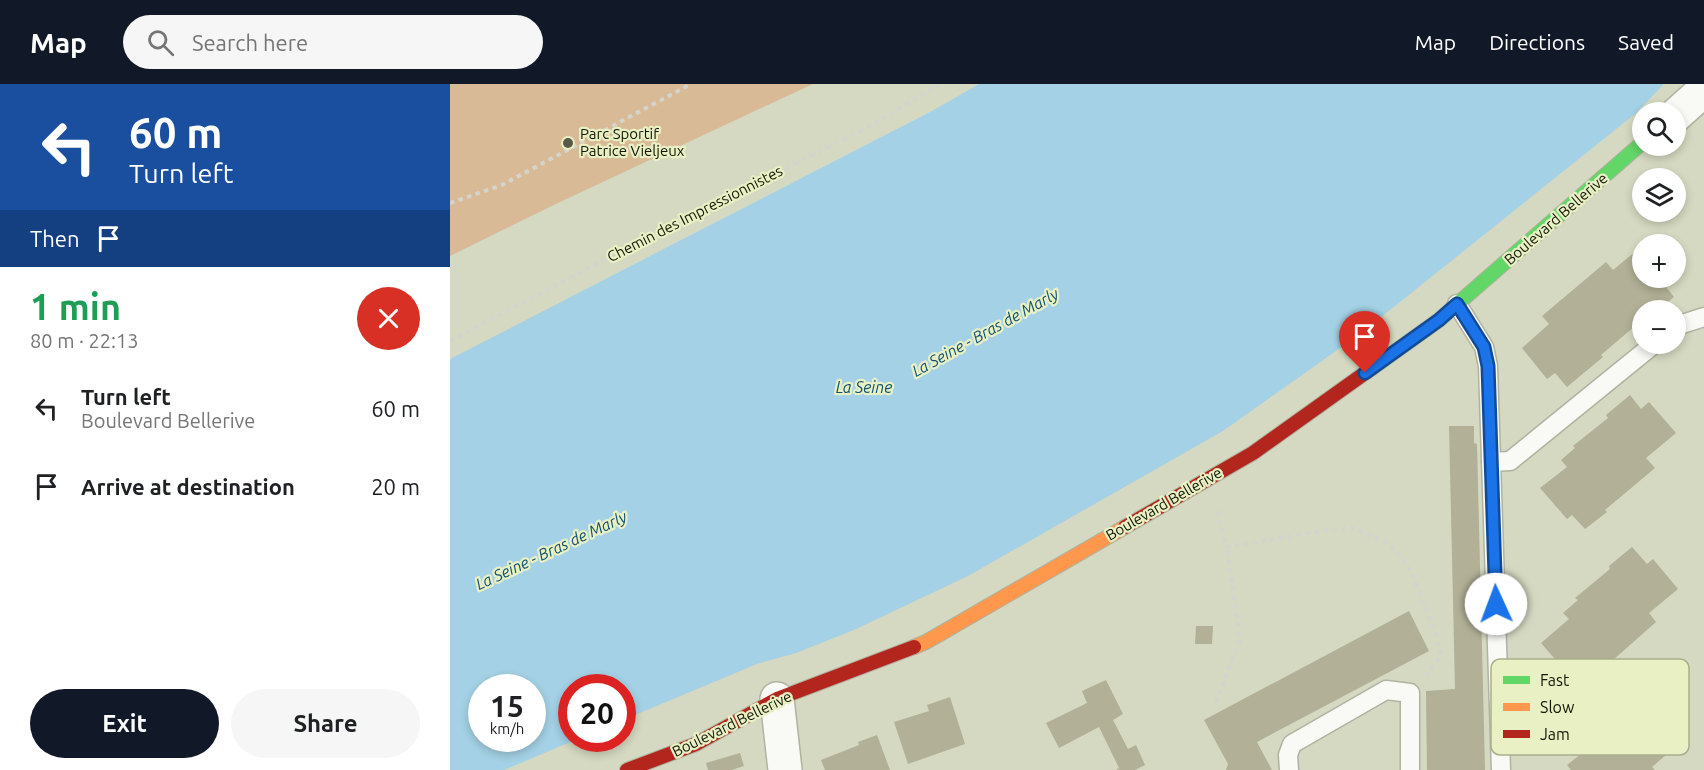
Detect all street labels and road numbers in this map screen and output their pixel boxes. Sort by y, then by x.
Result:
street label: Chemin des Impressionnistes [604,162,785,265]
street label: Boulevard Bellerive [1501,169,1611,268]
street label: Boulevard Bellerive [1103,464,1225,544]
street label: Boulevard Bellerive [669,687,794,760]

